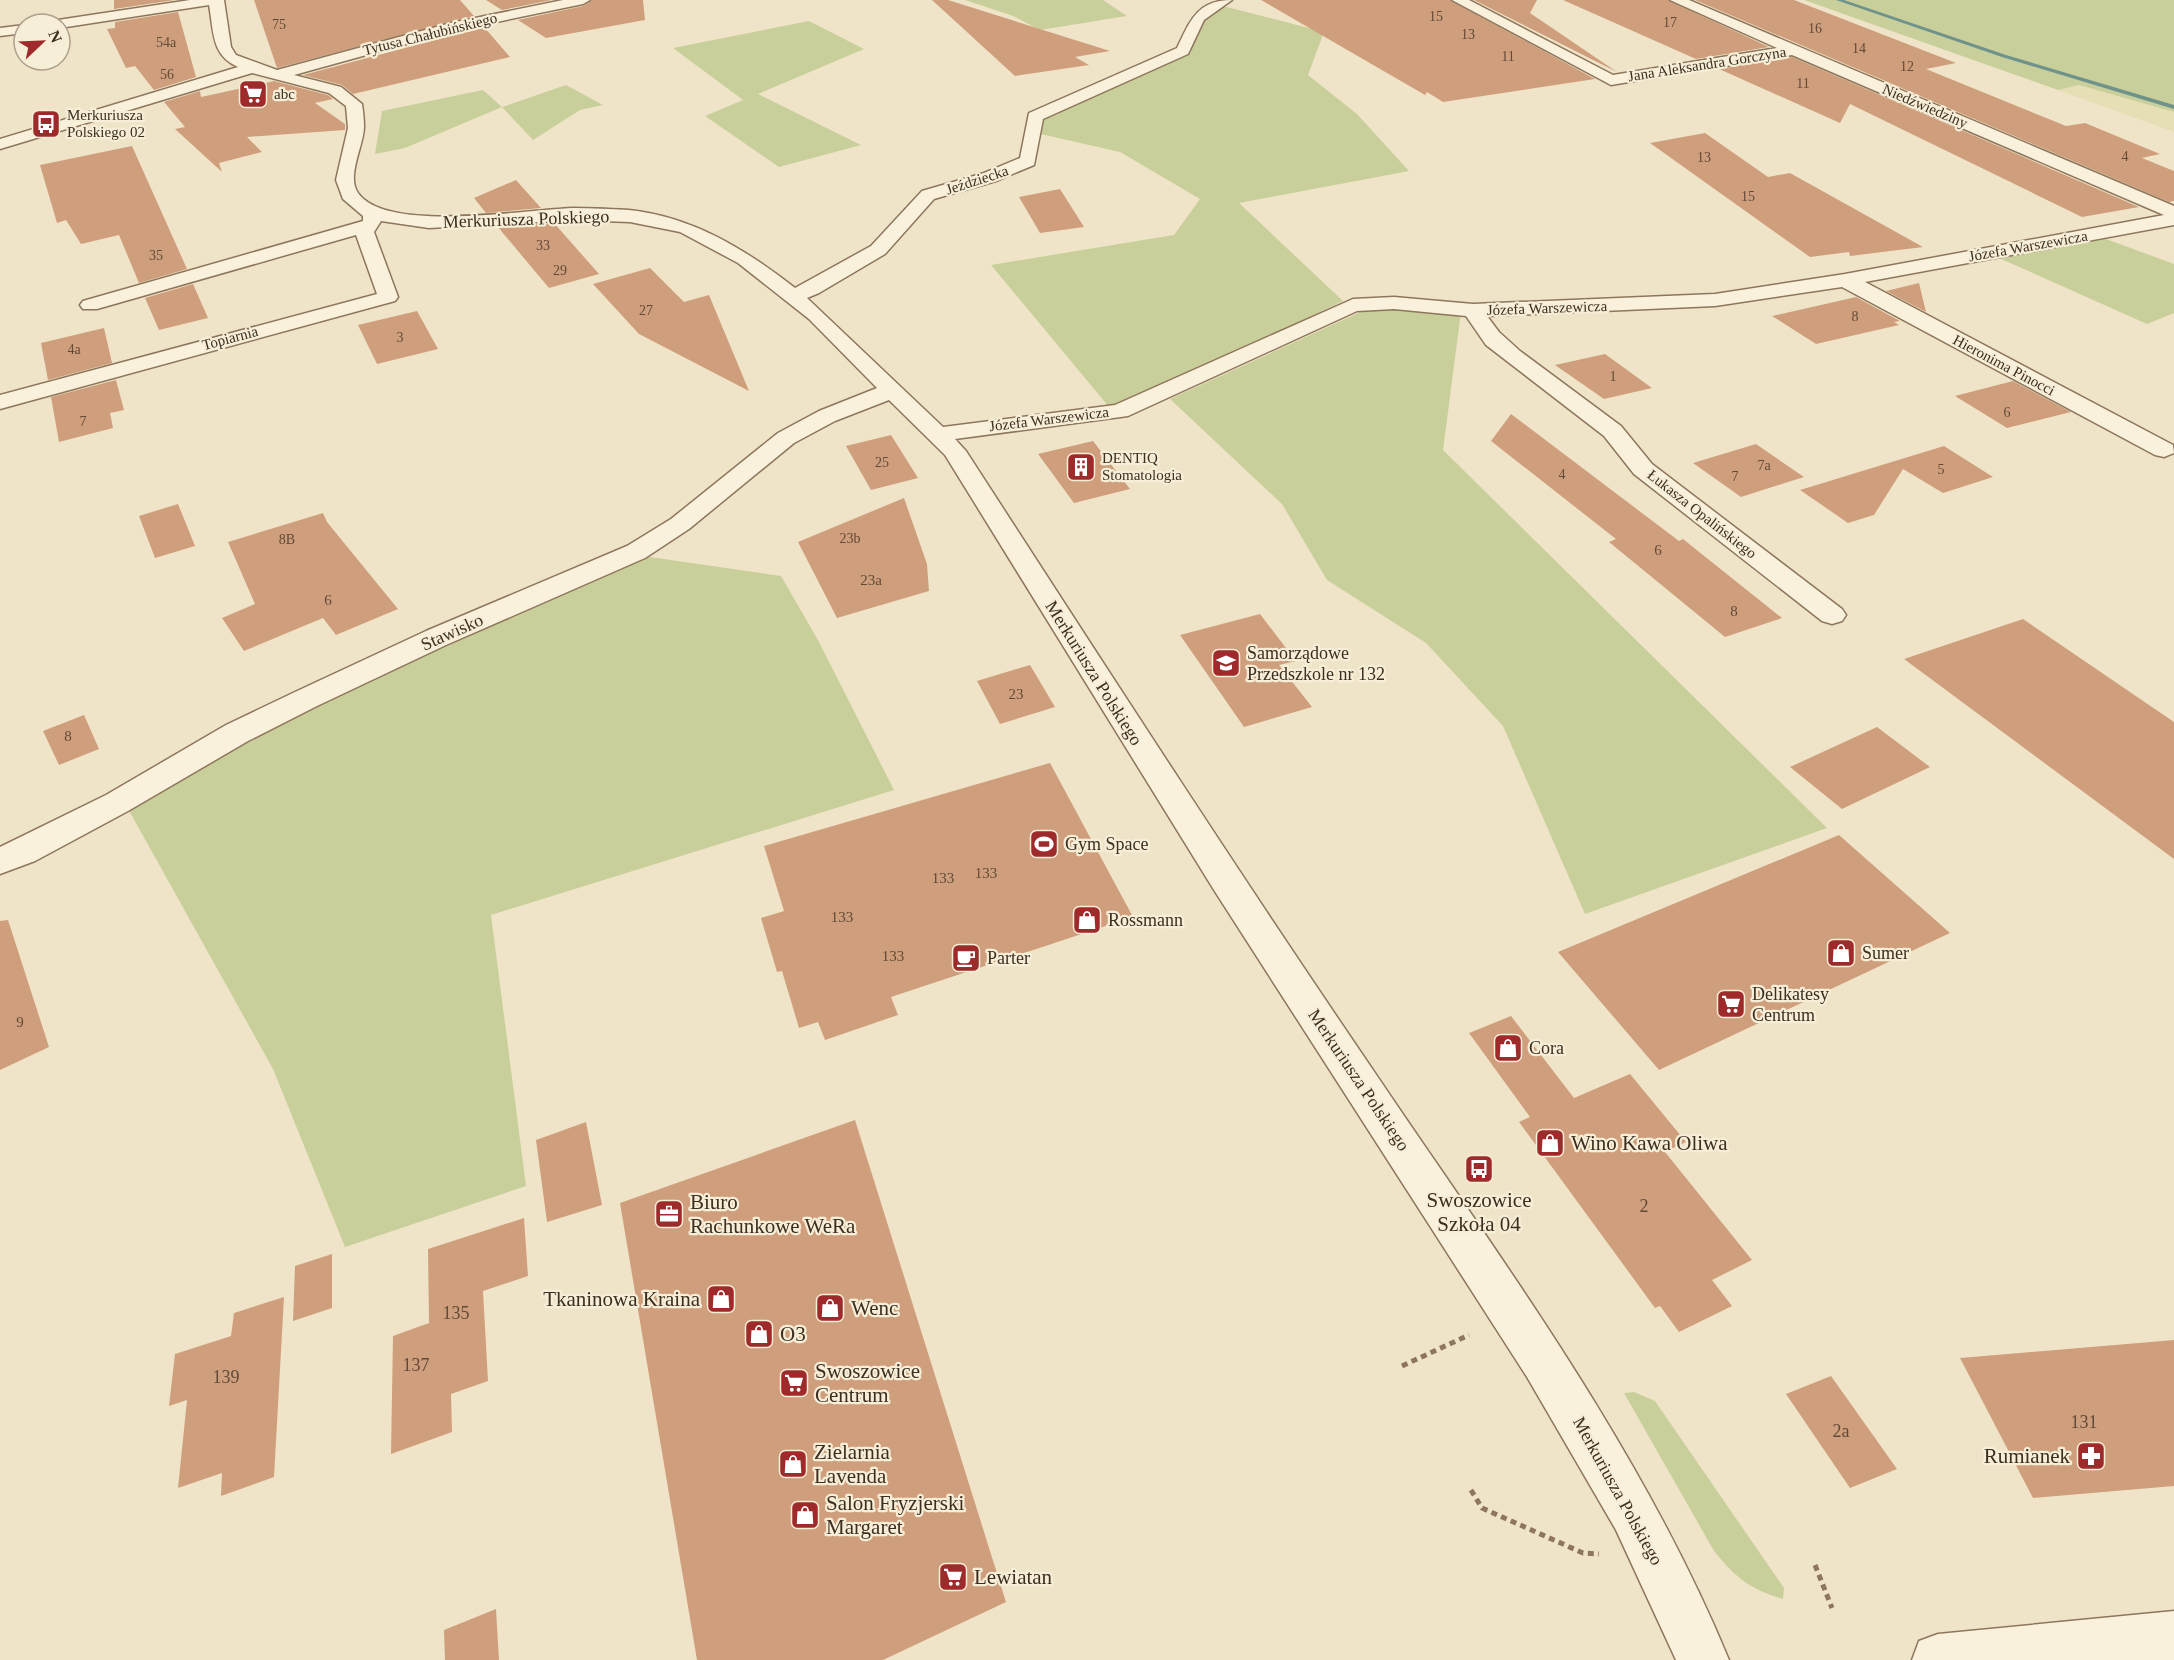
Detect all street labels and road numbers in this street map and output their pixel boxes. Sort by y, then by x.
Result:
street label: Tytusa Chałubińskiego [361,10,499,58]
street label: Jana Aleksandra Gorczyna [1627,44,1788,84]
street label: Niedźwiedziny [1880,81,1970,131]
street label: Jeździecka [944,162,1011,198]
street label: Merkuriusza Polskiego [442,206,610,232]
street label: Józefa Warszewicza [1967,228,2089,264]
street label: Józefa Warszewicza [1486,298,1608,318]
street label: Topiarnia [200,323,260,353]
street label: Hieronima Pinocci [1950,331,2058,399]
street label: Józefa Warszewicza [988,404,1110,434]
street label: Łukasza Opalińskiego [1644,467,1760,561]
street label: Merkuriusza Polskiego [1041,597,1147,749]
street label: Stawisko [418,609,486,655]
street label: Merkuriusza Polskiego [1304,1005,1414,1155]
street label: Merkuriusza Polskiego [1569,1413,1667,1569]

